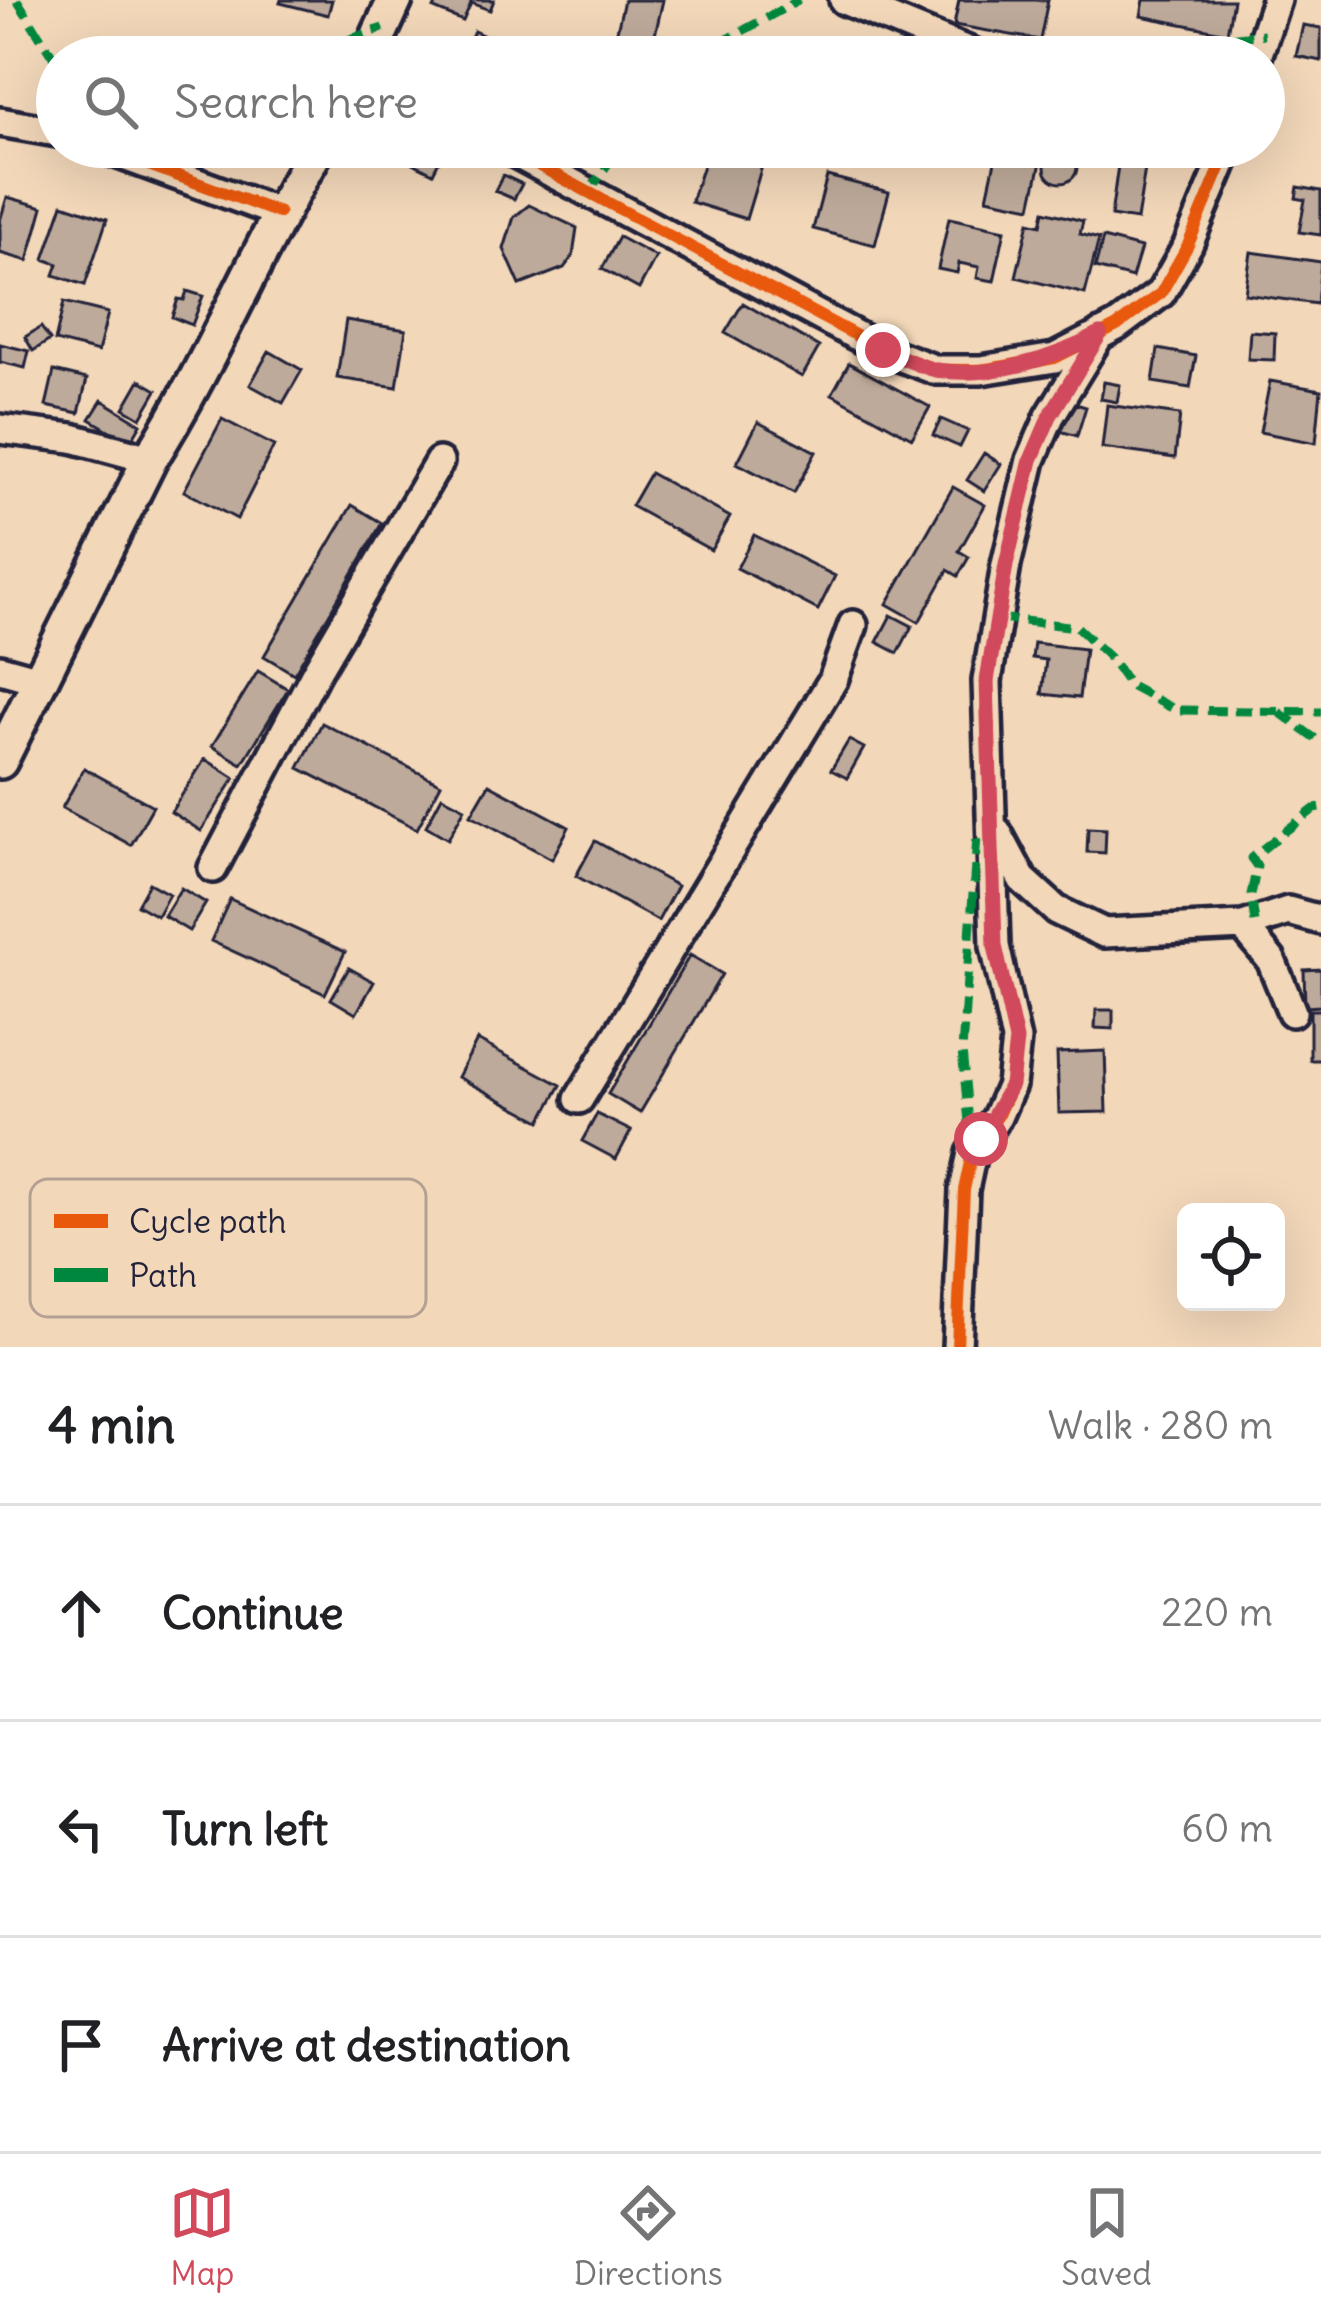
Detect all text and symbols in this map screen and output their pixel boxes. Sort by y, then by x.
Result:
search box [36,36,1285,168]
icon: search [78,69,144,135]
text: Search here [174,74,418,130]
route end [856,323,910,377]
route start [954,1112,1008,1166]
legend [30,1179,426,1317]
text: Cycle path [129,1200,287,1242]
map controls [1177,1203,1285,1311]
button: locate [1177,1203,1285,1311]
text: Path [129,1254,197,1296]
text: 4 min [48,1393,175,1457]
text: Walk · 280 m [1048,1401,1273,1450]
icon: ahead [48,1580,114,1646]
text: Continue [162,1585,344,1641]
text: 220 m [1161,1588,1273,1637]
icon: left [48,1796,114,1862]
text: Turn left [162,1801,328,1857]
text: 60 m [1181,1804,1273,1853]
icon: arrive [48,2012,114,2078]
text: Arrive at destination [162,2017,571,2073]
tab: Map [169,2180,235,2294]
tab: Directions [574,2180,723,2294]
tab: Saved [1061,2180,1152,2294]

